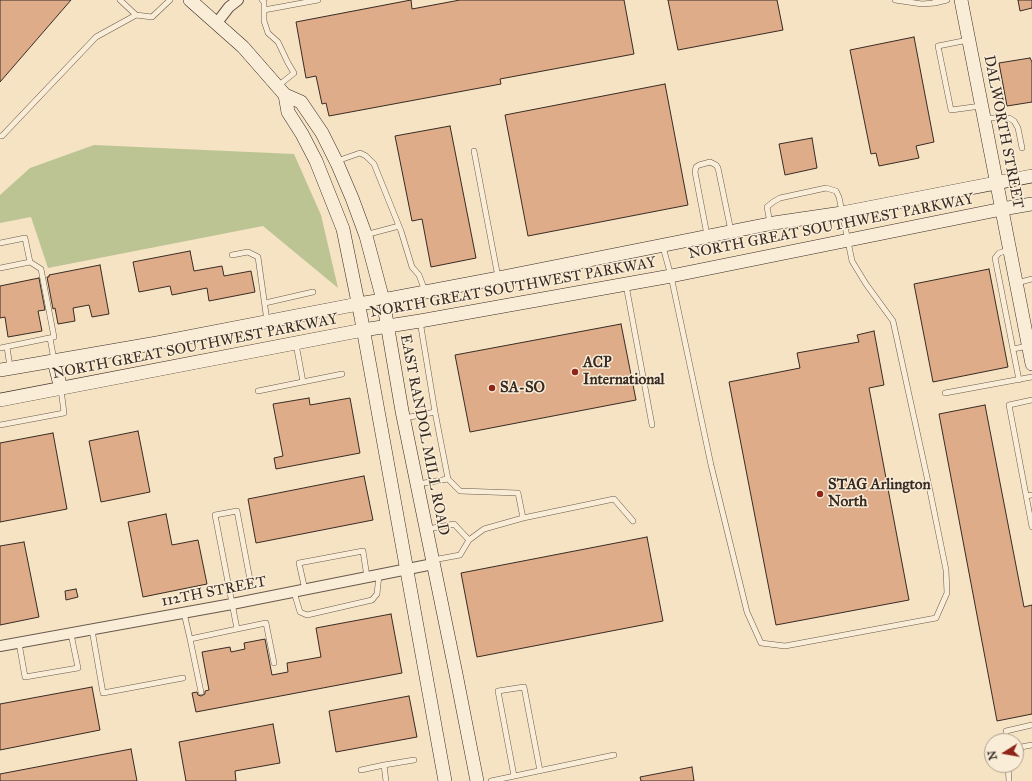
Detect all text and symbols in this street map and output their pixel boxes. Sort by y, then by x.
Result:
street label: DALWORTH STREET [979,54,1027,210]
street label: NORTH GREAT SOUTHWEST PARKWAY [687,190,975,264]
street label: NORTH GREAT SOUTHWEST PARKWAY [368,254,658,322]
street label: NORTH GREAT SOUTHWEST PARKWAY [51,310,339,384]
street label: EAST RANDOL MILL ROAD [396,333,452,537]
place label: ACP International [583,354,665,389]
marker: ACP International [570,367,580,377]
place label: SA-SO [500,379,545,397]
marker: SA-SO [487,383,497,393]
place label: STAG Arlington North [828,476,931,511]
marker: STAG Arlington North [815,489,825,499]
street label: 112TH STREET [160,573,268,611]
north arrow [984,733,1024,773]
text: N [985,749,1000,761]

